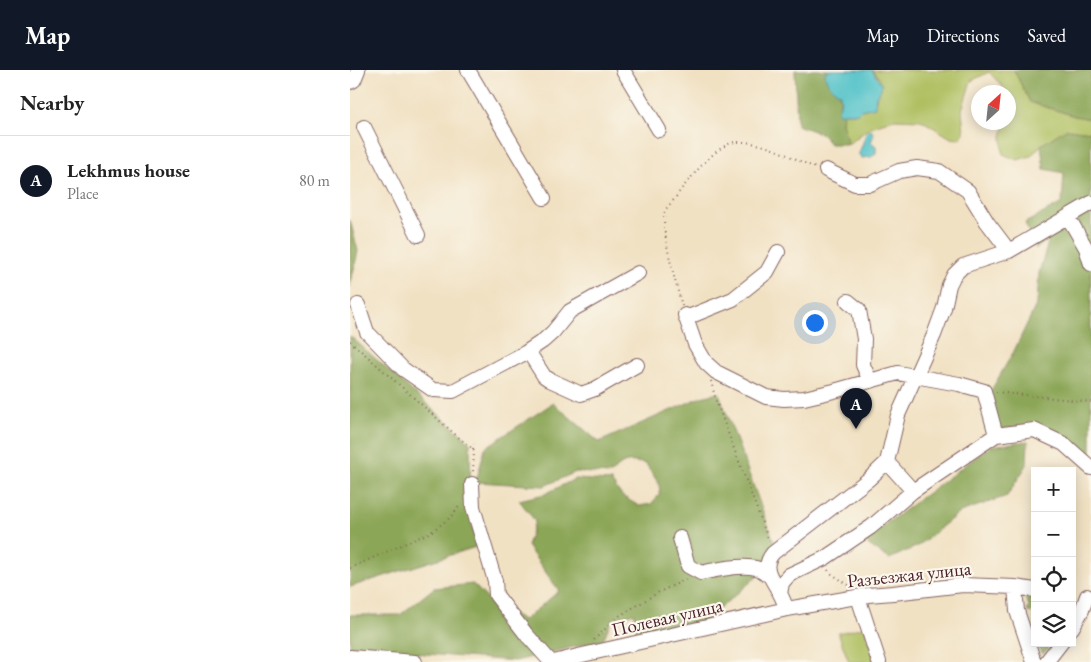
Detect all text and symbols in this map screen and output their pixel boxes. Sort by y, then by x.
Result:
text: Map [25,20,70,51]
text: Map [867,24,899,47]
text: Directions [927,24,999,47]
text: Saved [1027,24,1066,47]
north arrow [971,85,1016,130]
text: Nearby [20,89,84,116]
text: Lekhmus house [67,158,190,183]
text: A [30,170,42,191]
text: 80 m [299,170,330,191]
text: Place [67,183,99,204]
your location [802,310,828,336]
pin: A [840,388,872,429]
map controls [1031,467,1076,647]
button: + [1031,467,1076,512]
button: − [1031,512,1076,557]
street label: Разъезжая улица [846,555,973,593]
button: locate [1031,557,1076,602]
street label: Полевая улица [609,592,726,642]
button: layers [1031,602,1076,647]

